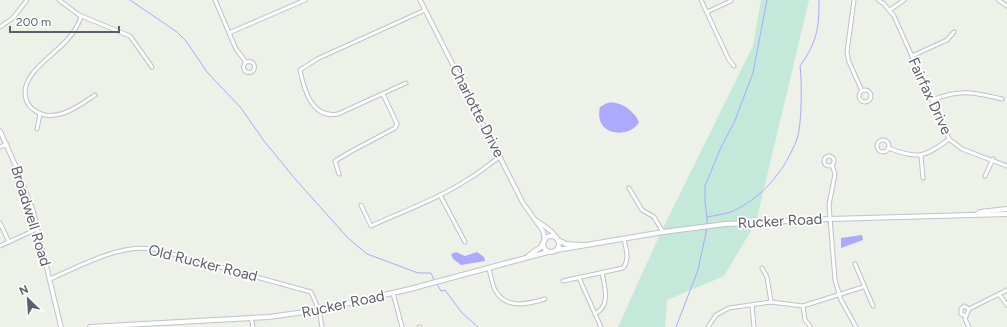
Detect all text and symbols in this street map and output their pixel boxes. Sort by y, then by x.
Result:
scale bar [10,8,119,34]
text: 200 m [16,15,51,29]
street label: Fairfax Drive [904,55,956,137]
street label: Charlotte Drive [446,62,508,160]
street label: Broadwell Road [7,164,55,268]
street label: Rucker Road [737,210,823,232]
street label: Old Rucker Road [147,241,259,285]
north arrow [8,279,48,319]
text: N [17,283,31,298]
street label: Rucker Road [300,286,386,322]

